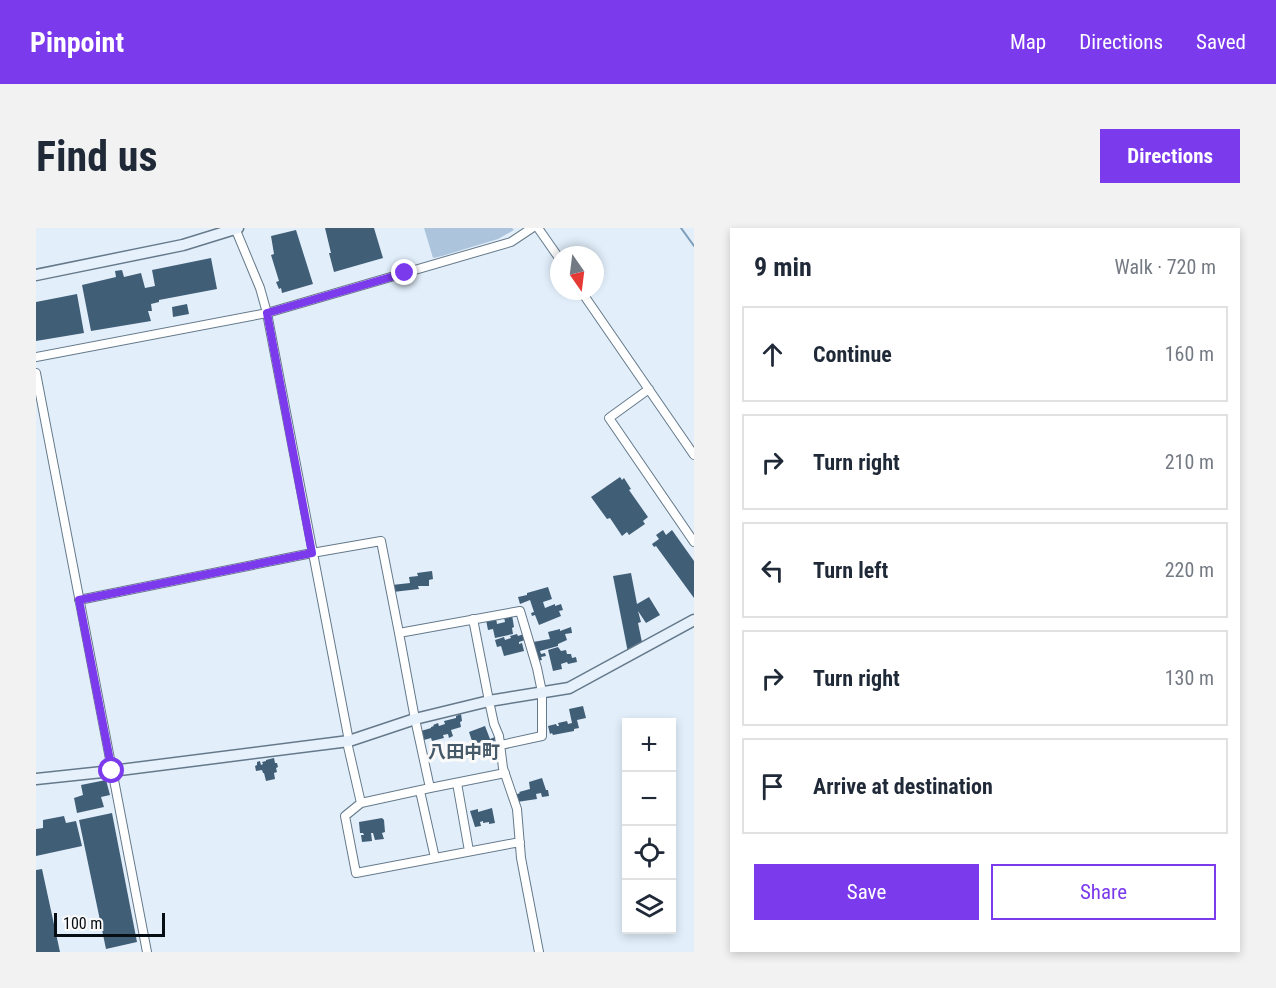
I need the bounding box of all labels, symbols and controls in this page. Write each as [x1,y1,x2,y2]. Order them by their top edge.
text: Pinpoint [30,26,124,59]
text: Map [1010,30,1046,54]
text: Directions [1079,30,1163,54]
text: Saved [1196,30,1246,54]
button: Directions [1100,129,1240,183]
text: Find us [36,132,157,181]
north arrow [550,246,604,300]
text: 9 min [754,252,812,282]
text: Walk · 720 m [1115,255,1216,279]
route end [391,259,417,285]
icon: ahead [756,338,789,371]
text: Continue [813,342,892,367]
text: 160 m [1165,342,1214,366]
icon: right [756,446,789,479]
text: Turn right [813,450,900,475]
text: 210 m [1165,450,1214,474]
icon: left [756,554,789,587]
text: Turn left [813,558,888,583]
text: 220 m [1165,558,1214,582]
icon: right [756,662,789,695]
text: Turn right [813,666,900,691]
text: 130 m [1165,666,1214,690]
map controls [622,718,676,934]
button: + [622,718,676,772]
district label: 八田中町 [428,741,500,762]
route start [98,757,124,783]
icon: arrive [756,770,789,803]
button: − [622,772,676,826]
text: Arrive at destination [813,774,993,799]
button: locate [622,826,676,880]
button: Save [754,864,979,920]
button: Share [991,864,1216,920]
button: layers [622,880,676,934]
scale bar [54,910,165,938]
text: 100 m [63,914,102,933]

